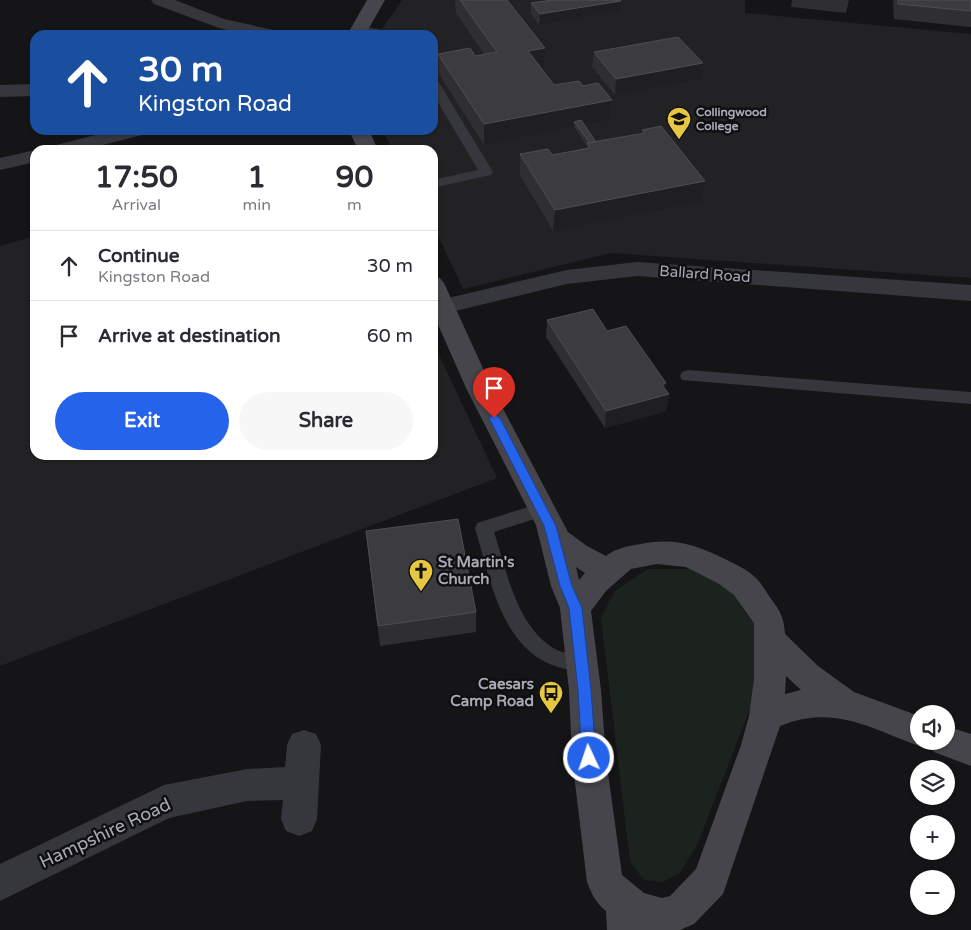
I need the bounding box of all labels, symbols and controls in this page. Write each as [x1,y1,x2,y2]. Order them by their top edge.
text: 30 m [138,49,223,91]
icon: ahead [55,50,120,115]
text: Kingston Road [138,91,292,117]
place label: Collingwood College [696,105,767,134]
school or university icon: Collingwood College [666,106,692,140]
text: 17:50 [95,159,178,196]
text: 1 [247,159,266,196]
text: 90 [336,159,373,196]
text: Arrival [112,195,161,215]
text: min [243,195,271,215]
text: m [347,195,362,215]
text: Continue [98,245,180,267]
icon: ahead [55,252,83,280]
text: 30 m [367,255,413,277]
street label: Ballard Road [659,262,751,286]
text: Kingston Road [98,267,210,287]
icon: arrive [55,322,83,350]
text: Arrive at destination [98,325,281,347]
text: 60 m [367,325,413,347]
pin [473,367,515,418]
icon: arrive [480,374,508,402]
button: Exit [55,392,229,450]
button: Share [239,392,413,450]
place label: St Martin's Church [438,553,514,588]
church icon: St Martin's Church [408,558,434,592]
place label: Caesars Camp Road [450,675,534,711]
bus stop icon: Caesars Camp Road [538,680,564,714]
map controls [910,705,955,915]
button: sound [910,705,955,750]
position arrow [562,731,614,783]
button: layers [910,760,955,805]
street label: Hampshire Road [36,793,174,873]
button: + [910,815,955,860]
button: − [910,870,955,915]

